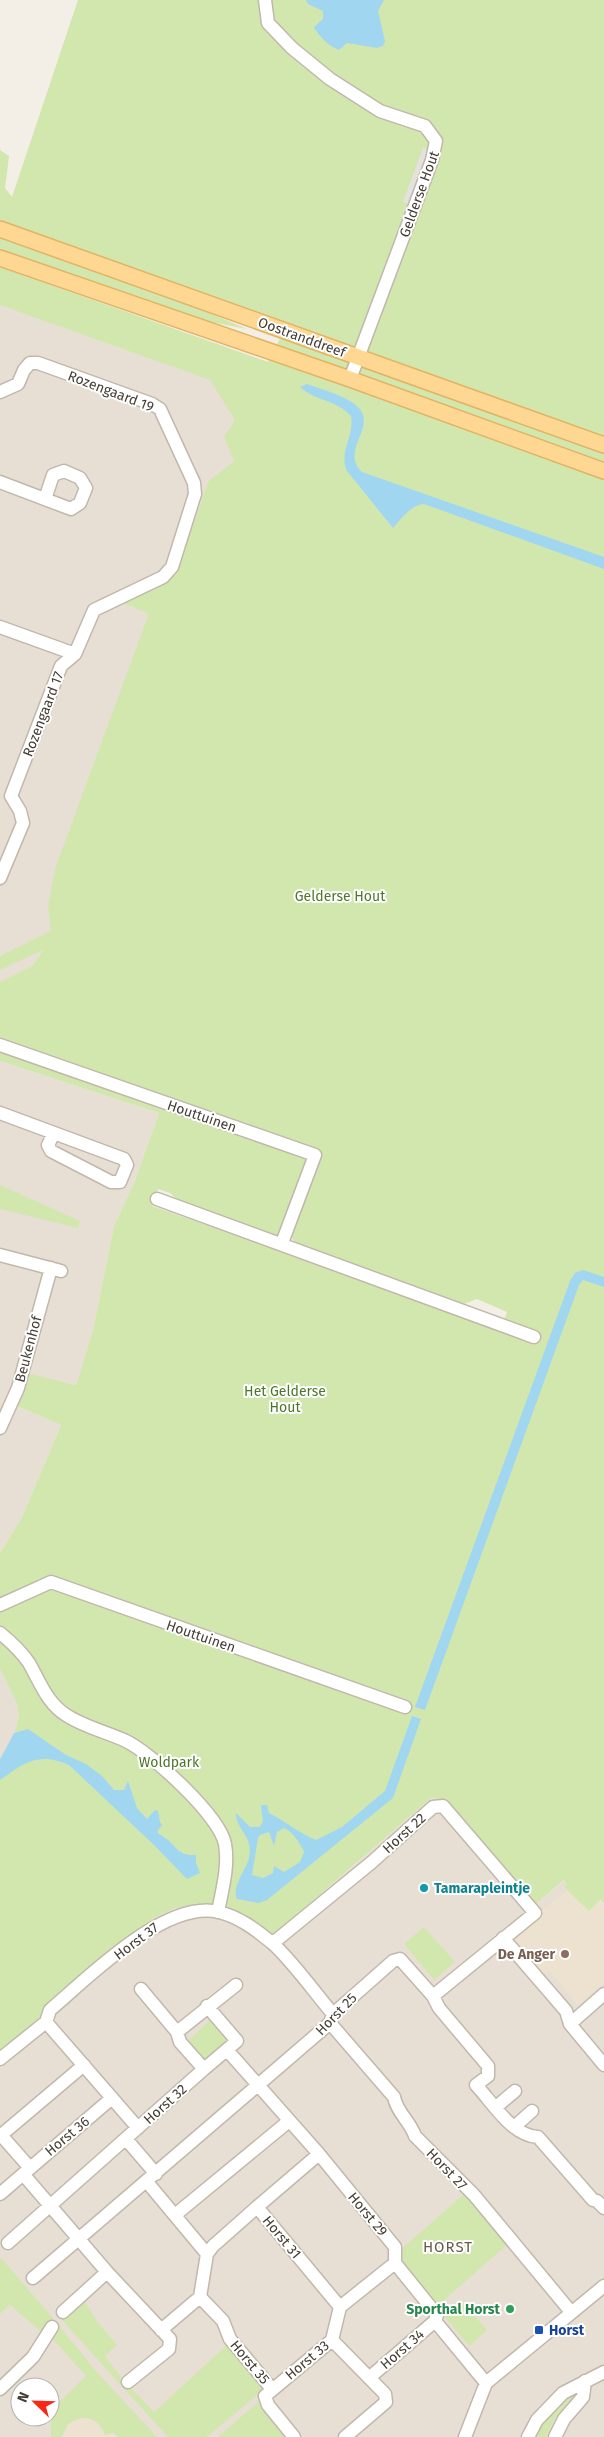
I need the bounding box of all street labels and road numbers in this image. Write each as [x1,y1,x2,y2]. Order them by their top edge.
street label: Gelderse Hout [396,148,443,240]
street label: Oostranddreef [256,314,349,362]
street label: Rozengaard 19 [65,367,156,416]
street label: Rozengaard 17 [19,669,67,759]
street label: Houttuinen [165,1097,239,1136]
street label: Beukenhof [11,1313,46,1384]
street label: Houttuinen [164,1617,238,1656]
street label: Horst 22 [379,1810,429,1857]
street label: Horst 37 [111,1919,162,1964]
street label: Horst 25 [312,1990,361,2039]
street label: Horst 32 [140,2081,190,2128]
street label: Horst 36 [42,2113,93,2160]
street label: Horst 27 [423,2145,471,2194]
street label: Horst 29 [344,2189,391,2240]
street label: Horst 31 [259,2212,304,2262]
street label: Horst 34 [377,2325,428,2373]
street label: Horst 35 [226,2337,273,2388]
street label: Horst 33 [282,2337,333,2384]

